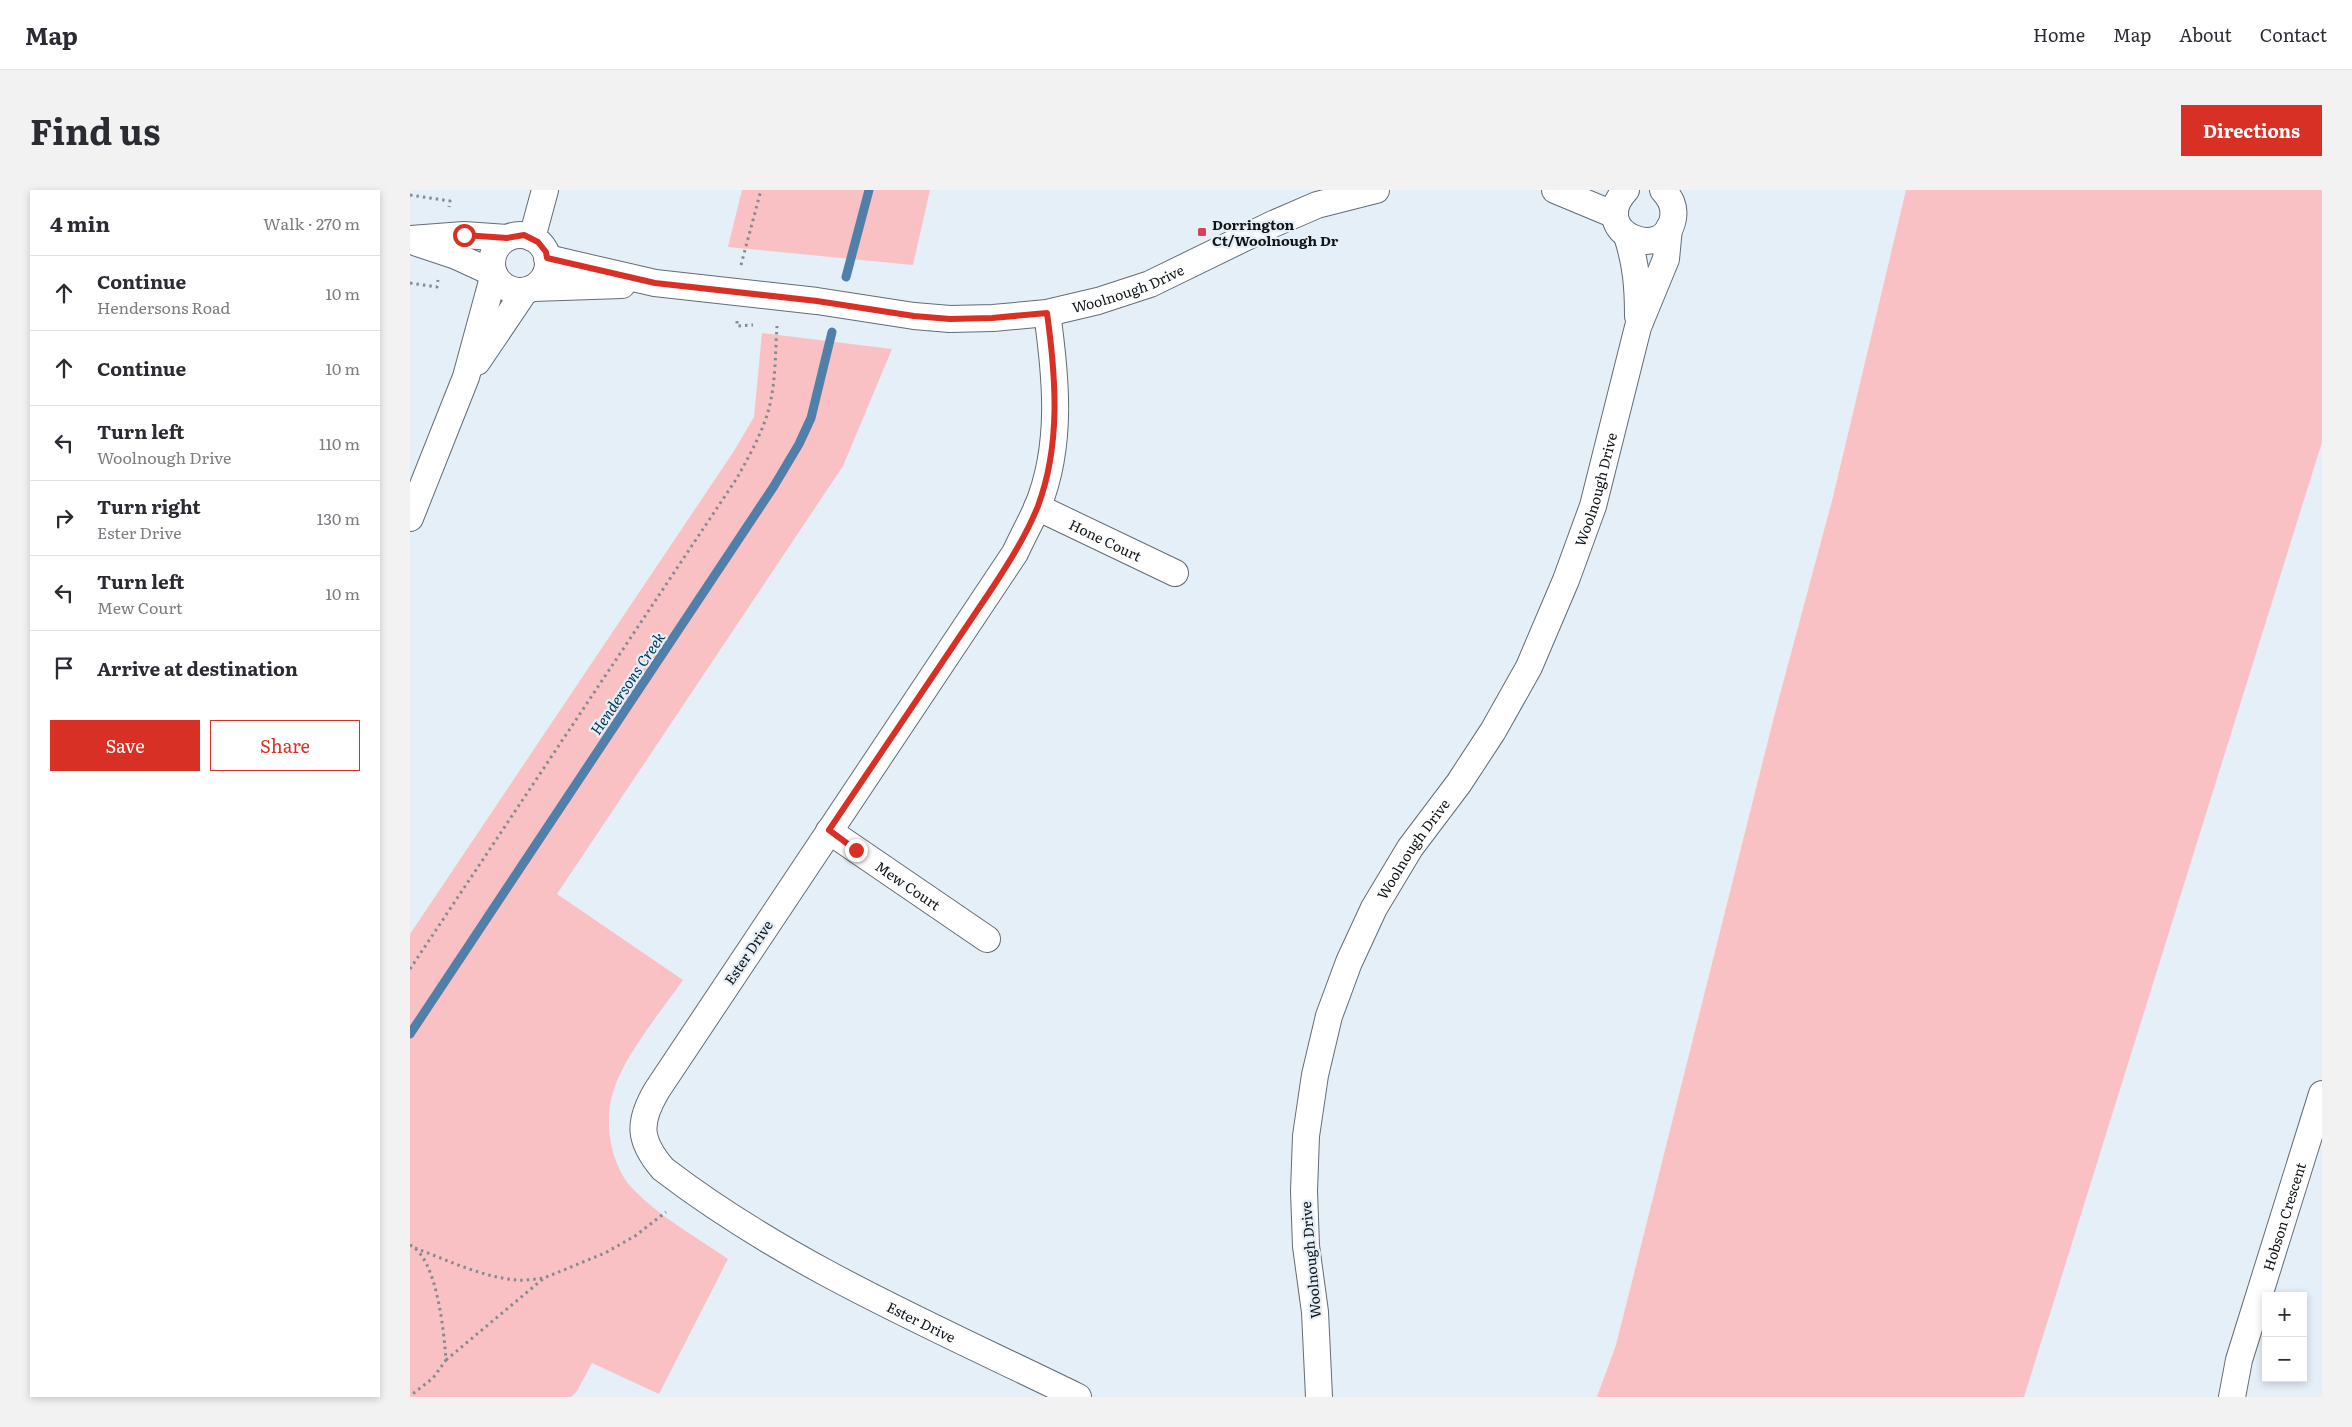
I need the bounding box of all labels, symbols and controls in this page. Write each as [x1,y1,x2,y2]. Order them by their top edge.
text: Map [25,17,78,52]
text: Home [2033,21,2085,48]
text: Map [2113,21,2151,48]
text: About [2179,21,2232,48]
text: Contact [2260,21,2327,48]
text: Find us [30,104,160,156]
button: Directions [2181,105,2322,156]
text: 4 min [50,207,110,238]
text: Walk · 270 m [263,211,360,235]
place label: Dorrington Ct/Woolnough Dr [1212,214,1339,250]
route start [453,224,476,247]
marker: Dorrington Ct/Woolnough Dr [1196,226,1208,238]
street label: Woolnough Drive [1070,259,1187,317]
text: Continue [97,267,186,295]
icon: ahead [50,279,78,307]
text: 10 m [326,281,360,305]
text: Hendersons Road [97,295,230,319]
icon: ahead [50,354,78,382]
text: Continue [97,354,186,382]
text: 10 m [326,356,360,380]
text: Turn left [97,417,184,445]
icon: left [50,429,78,457]
street label: Woolnough Drive [1569,430,1621,549]
text: 110 m [319,431,360,455]
text: Woolnough Drive [97,445,231,469]
text: Turn right [97,492,201,520]
icon: right [50,504,78,532]
text: 130 m [317,506,360,530]
street label: Hone Court [1066,514,1145,566]
text: Ester Drive [97,520,182,544]
text: Turn left [97,567,184,595]
icon: left [50,579,78,607]
text: 10 m [326,581,360,605]
text: Mew Court [97,595,183,619]
water label: Hendersons Creek [584,626,670,739]
icon: arrive [50,654,78,682]
text: Arrive at destination [97,654,298,682]
button: Save [50,720,200,771]
button: Share [210,720,360,771]
street label: Woolnough Drive [1372,794,1454,903]
route end [845,839,868,862]
street label: Mew Court [872,856,945,915]
street label: Ester Drive [719,916,777,988]
street label: Hobson Crescent [2257,1159,2310,1273]
street label: Woolnough Drive [1295,1201,1325,1319]
map controls [2262,1292,2307,1382]
button: + [2262,1292,2307,1337]
street label: Ester Drive [884,1296,959,1347]
button: − [2262,1337,2307,1382]

